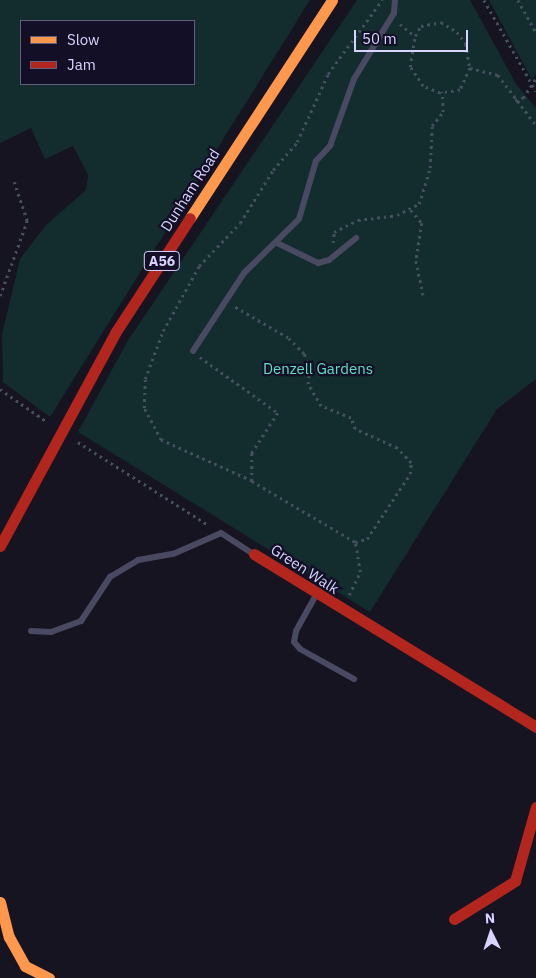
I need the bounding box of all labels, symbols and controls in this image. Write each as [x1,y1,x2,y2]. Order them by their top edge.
legend [20,20,195,85]
scale bar [356,20,470,52]
text: 50 m [362,29,397,48]
text: Slow [67,30,100,49]
text: Jam [67,55,96,74]
street label: Dunham Road [157,145,223,235]
road number: A56 [143,250,181,272]
park label: Denzell Gardens [263,360,373,378]
street label: Green Walk [268,540,342,598]
north arrow [466,908,516,958]
text: N [484,909,496,927]

